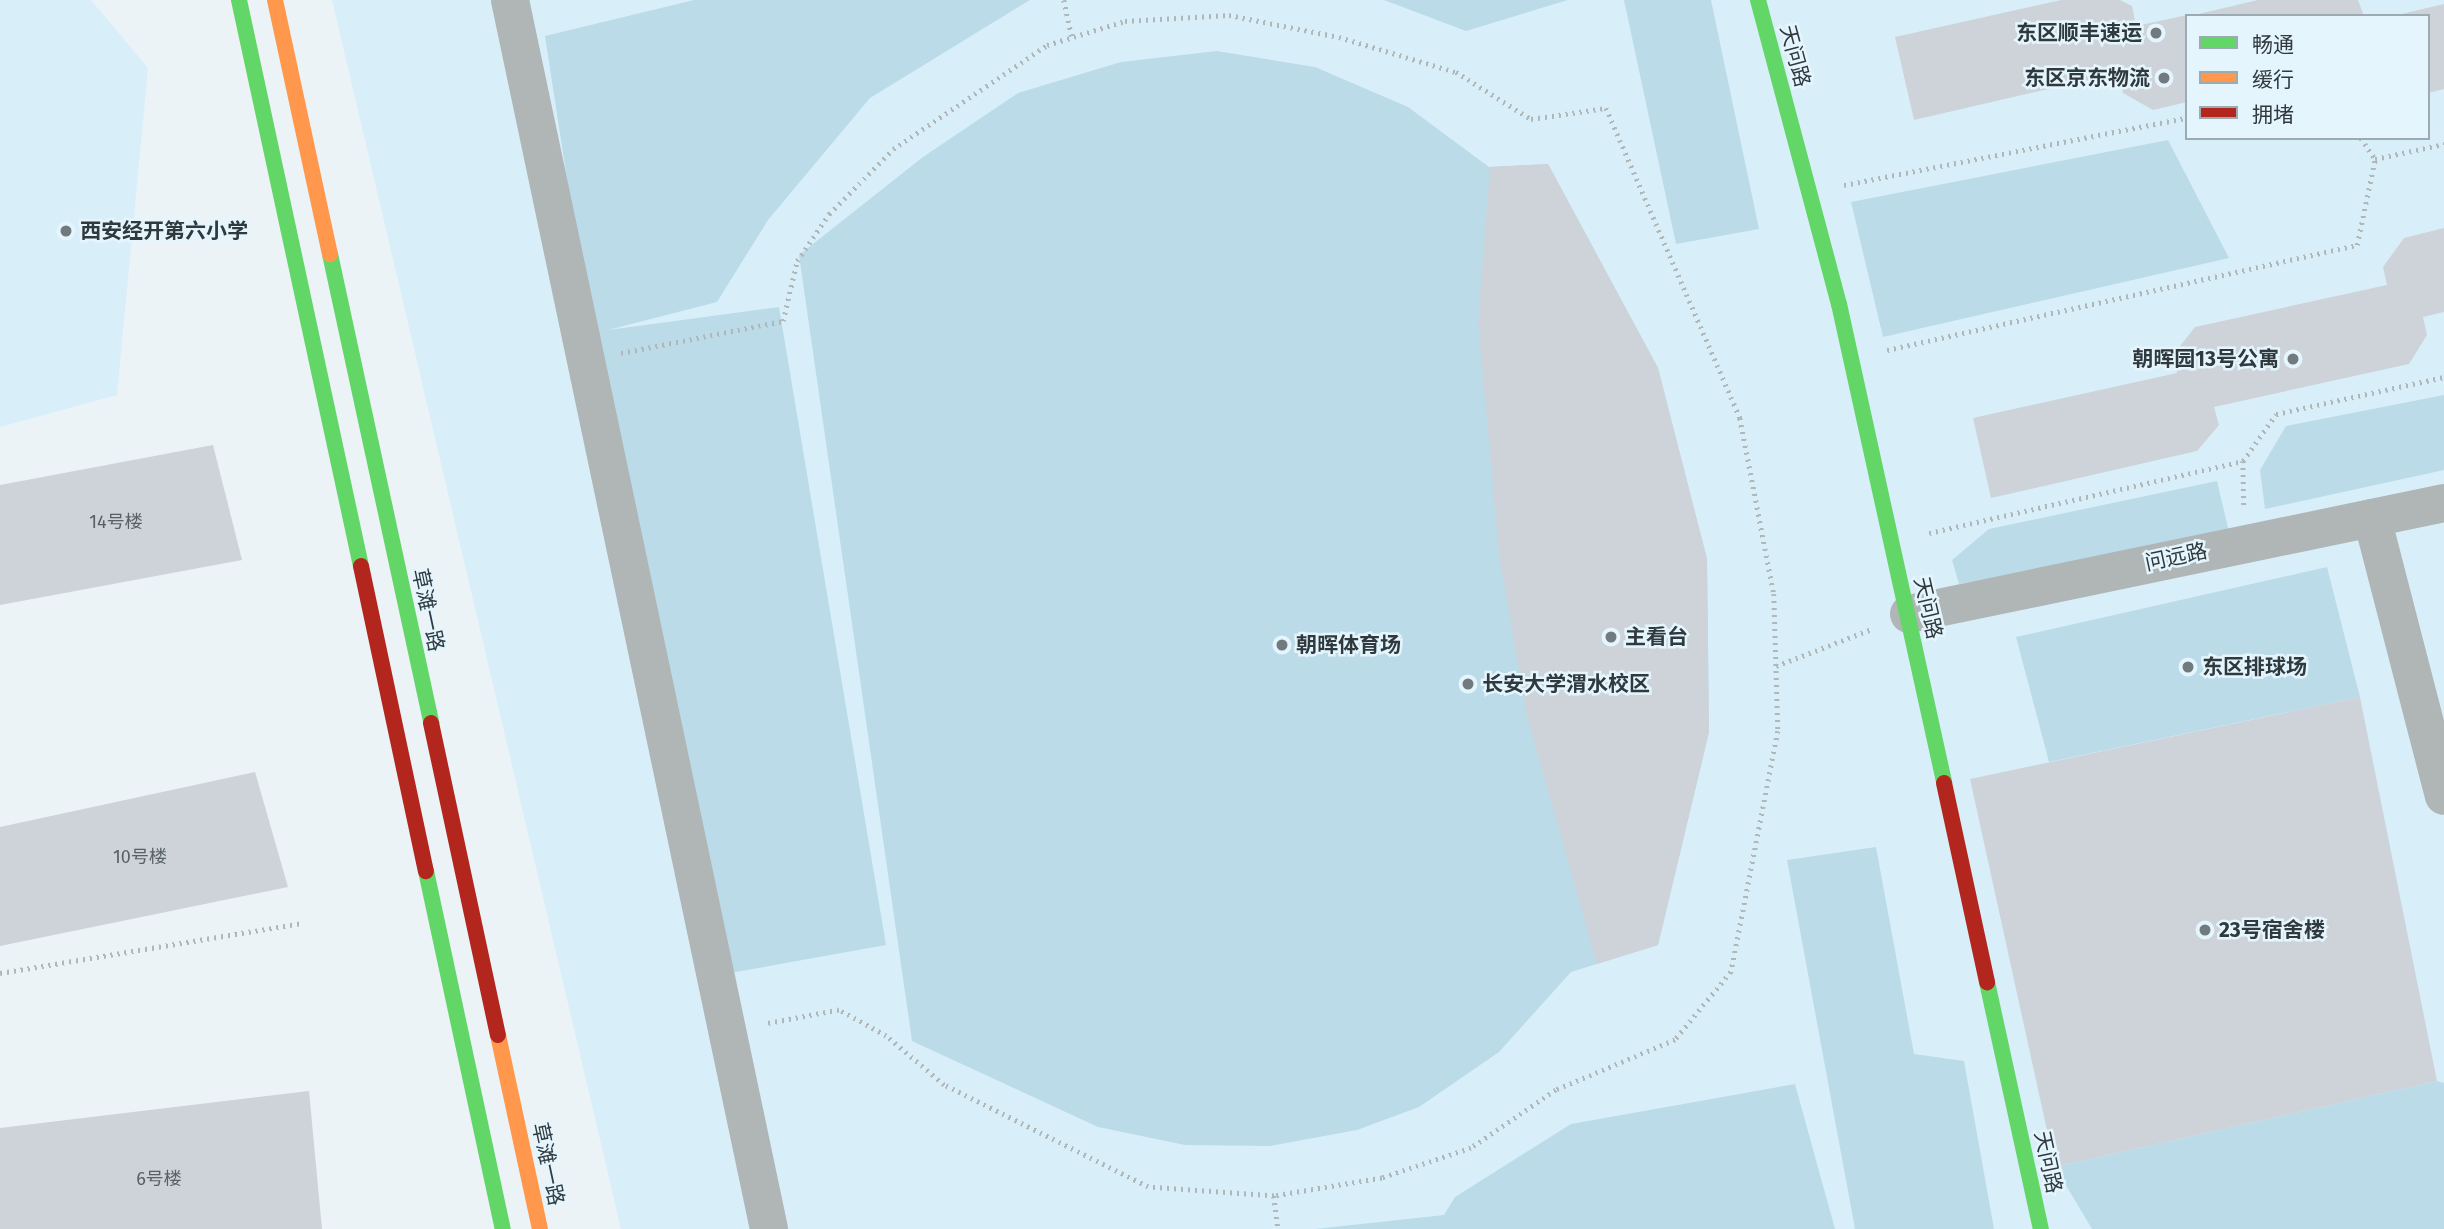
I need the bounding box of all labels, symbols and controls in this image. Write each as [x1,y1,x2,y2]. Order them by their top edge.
legend [2185,14,2430,140]
place label: 东区顺丰速运 [2016,20,2142,46]
street label: 天问路 [1775,22,1815,90]
marker: 东区顺丰速运 [2148,25,2164,41]
text: 畅通 [2252,32,2294,58]
place label: 东区京东物流 [2024,65,2150,91]
text: 缓行 [2252,67,2294,93]
marker: 东区京东物流 [2156,70,2172,86]
text: 拥堵 [2252,102,2294,128]
place label: 西安经开第六小学 [80,218,248,244]
marker: 西安经开第六小学 [58,223,74,239]
place label: 朝晖园13号公寓 [2132,346,2279,372]
marker: 朝晖园13号公寓 [2285,351,2301,367]
house number: 14号楼 [89,511,143,533]
street label: 问远路 [2143,538,2209,576]
street label: 草滩一路 [407,566,449,654]
street label: 天问路 [1909,574,1947,642]
place label: 主看台 [1625,624,1688,650]
marker: 主看台 [1603,629,1619,645]
place label: 朝晖体育场 [1296,632,1401,658]
marker: 朝晖体育场 [1274,637,1290,653]
place label: 东区排球场 [2202,654,2307,680]
marker: 东区排球场 [2180,659,2196,675]
place label: 长安大学渭水校区 [1482,671,1650,697]
marker: 长安大学渭水校区 [1460,676,1476,692]
house number: 10号楼 [113,846,167,868]
place label: 23号宿舍楼 [2219,917,2325,943]
marker: 23号宿舍楼 [2197,922,2213,938]
street label: 草滩一路 [527,1120,569,1208]
street label: 天问路 [2029,1129,2067,1195]
house number: 6号楼 [136,1168,182,1190]

